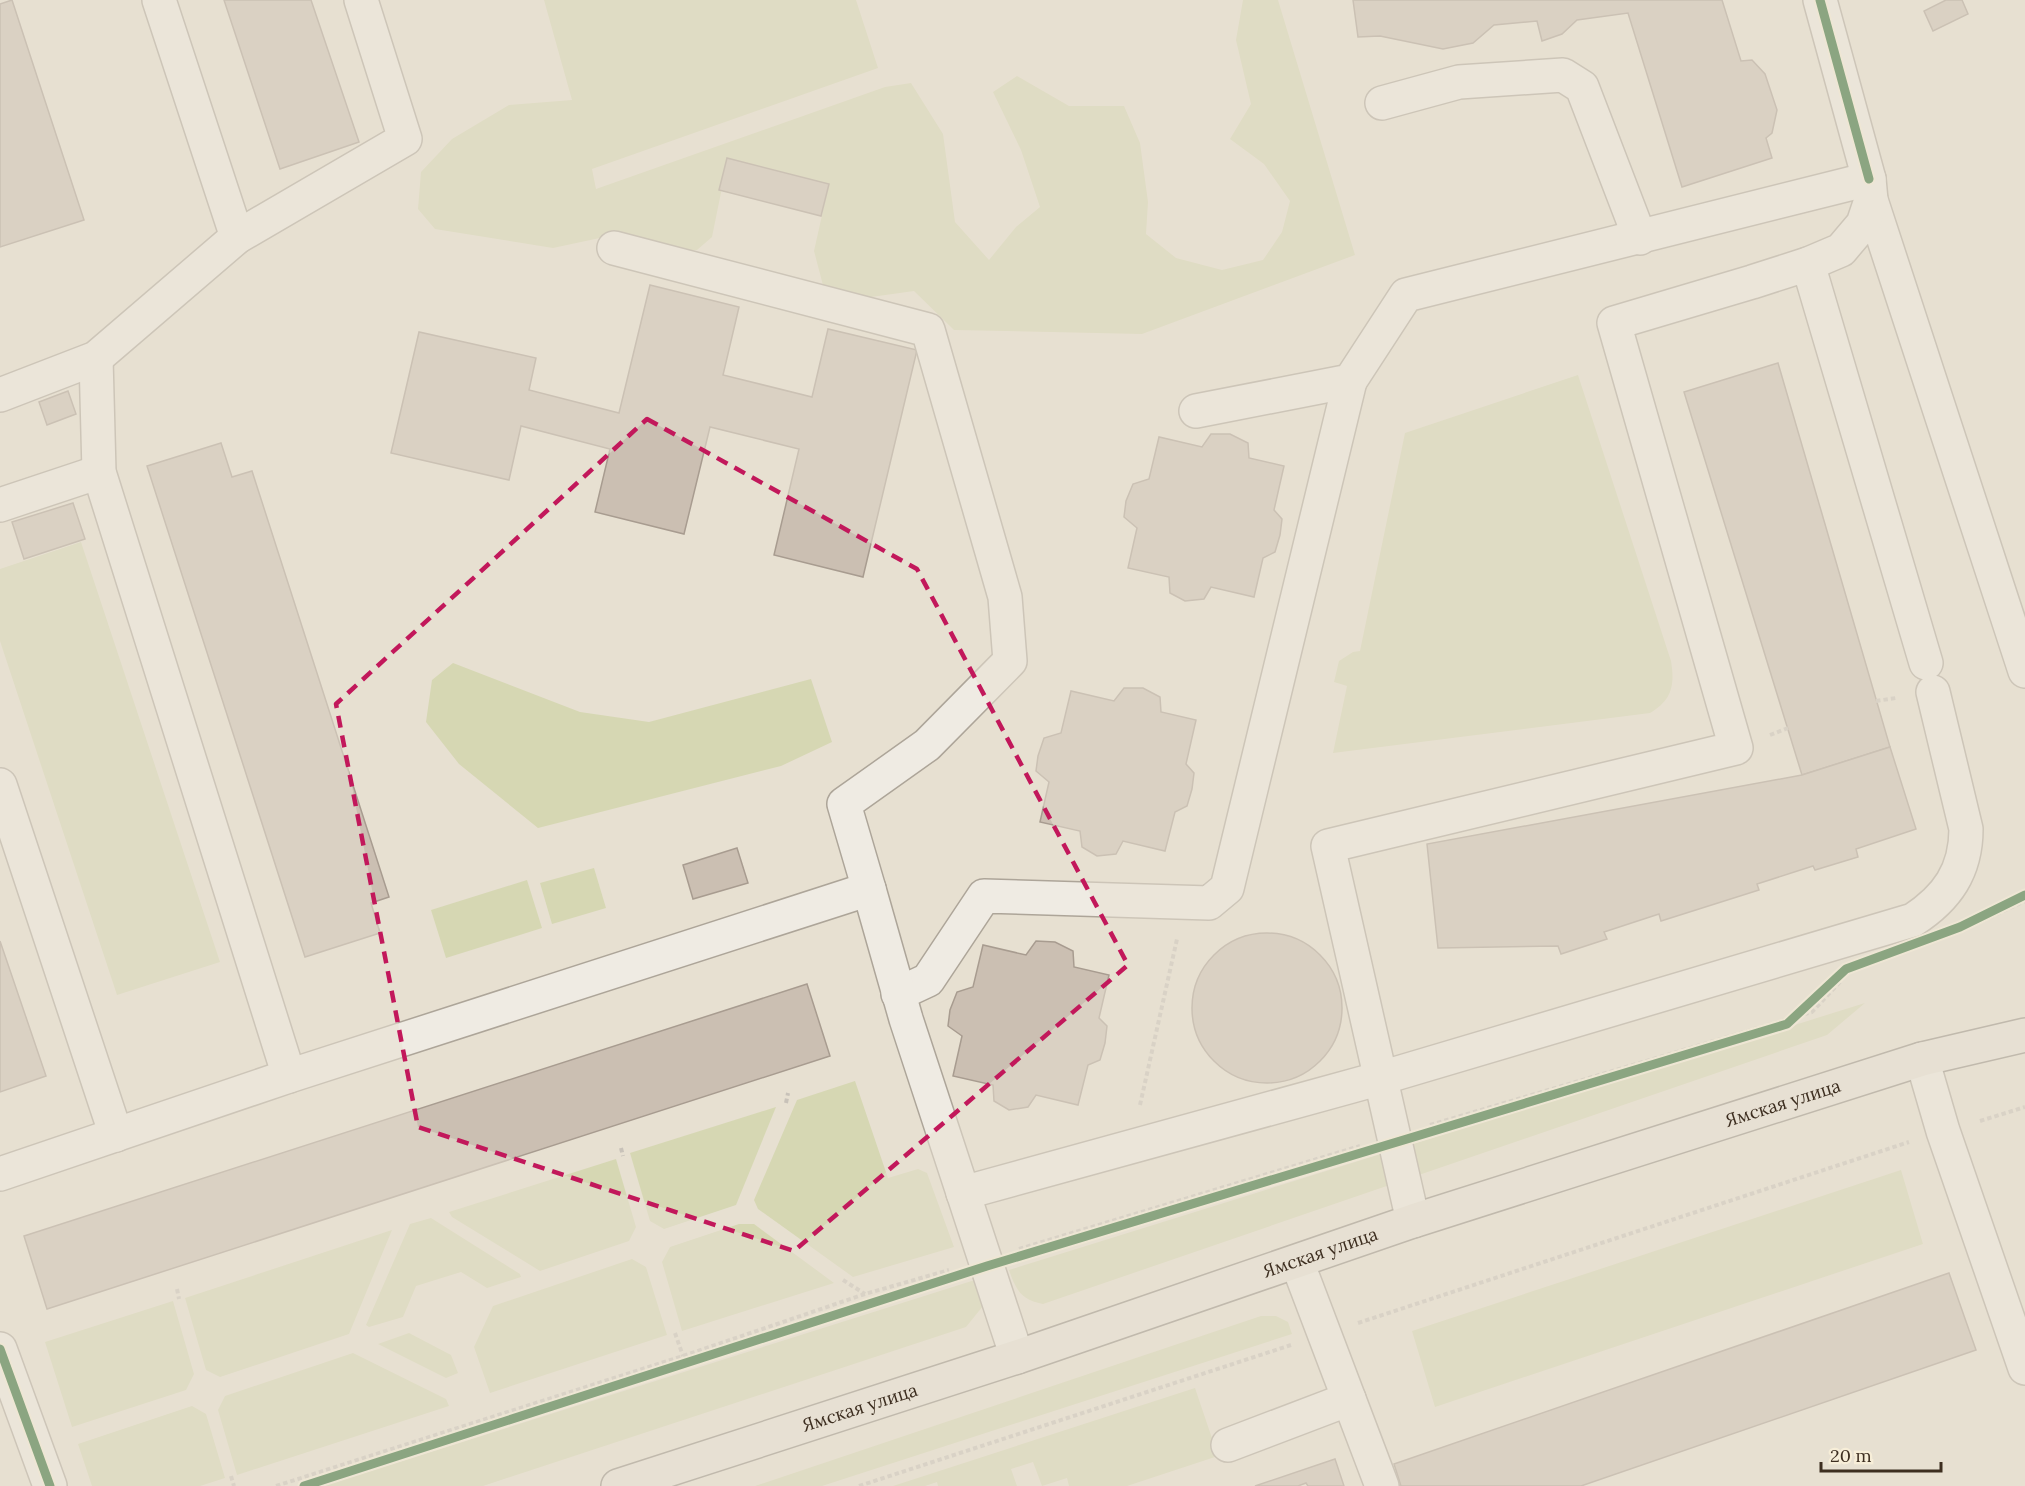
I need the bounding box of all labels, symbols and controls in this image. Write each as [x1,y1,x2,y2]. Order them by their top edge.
street label: Ямская улица [1722,1074,1843,1132]
street label: Ямская улица [1259,1222,1381,1283]
street label: Ямская улица [799,1378,920,1437]
scale bar [1821,1435,1941,1473]
text: 20 m [1830,1444,1872,1467]

